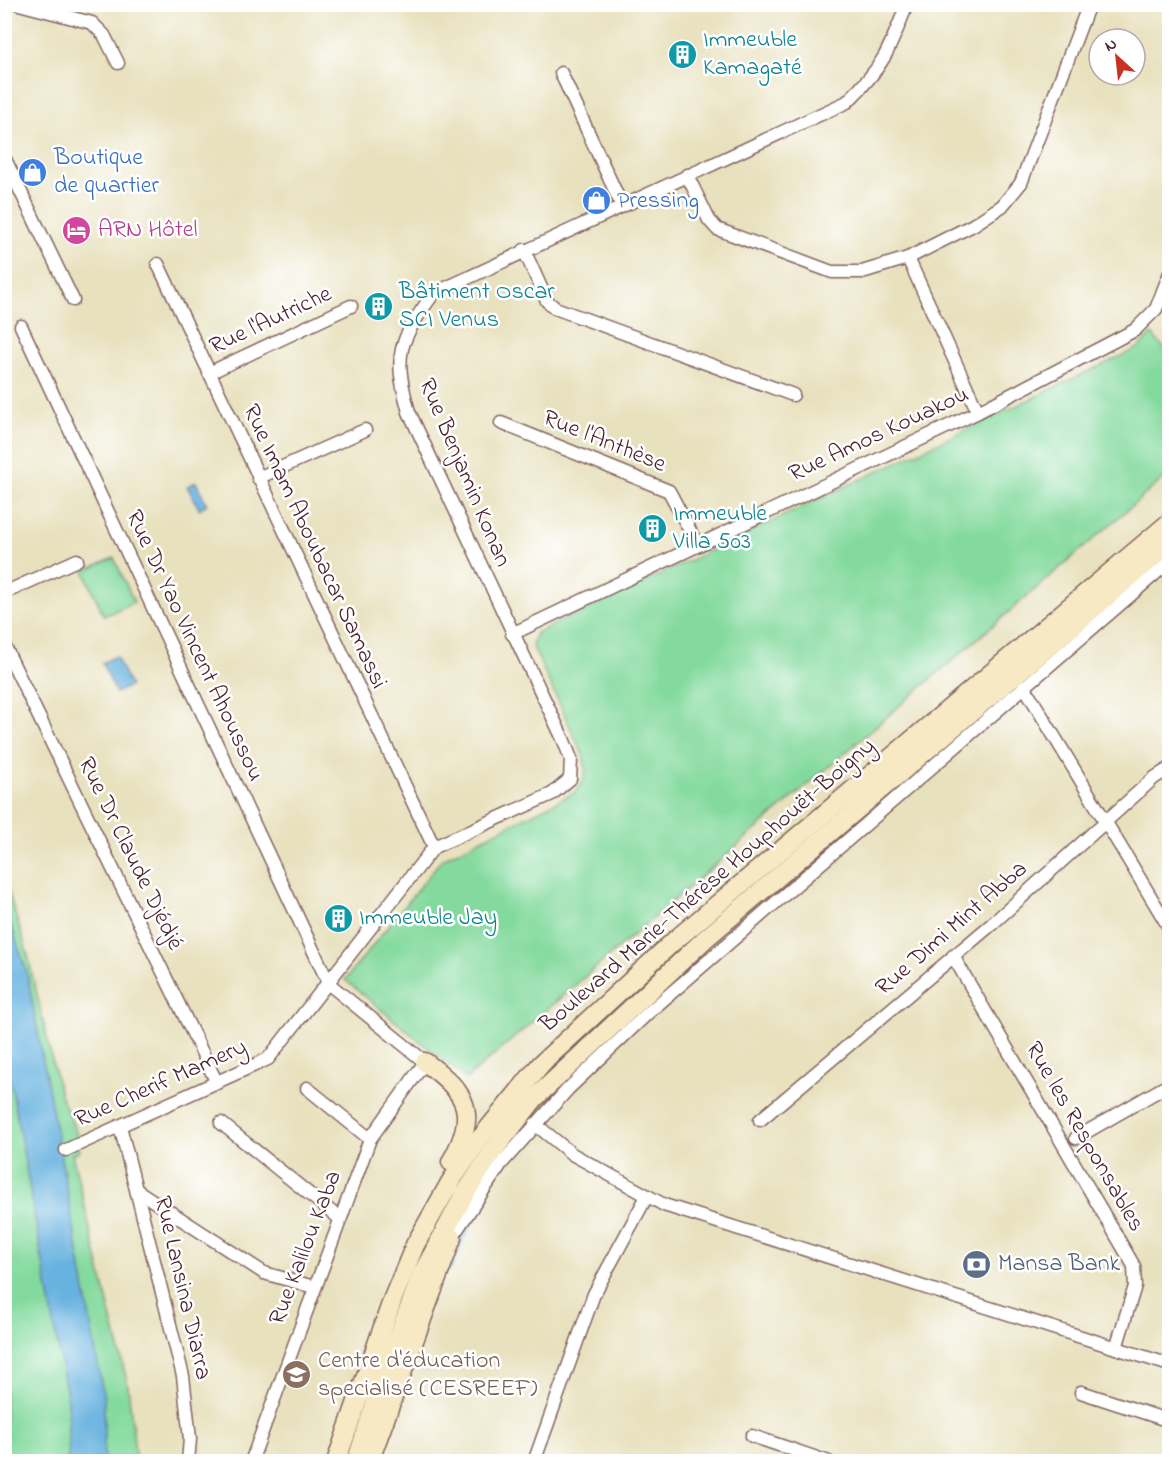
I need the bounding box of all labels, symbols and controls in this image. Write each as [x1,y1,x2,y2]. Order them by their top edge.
place label: Immeuble Kamagaté [703,23,802,86]
north arrow [1087,27,1147,87]
text: N [1101,32,1122,59]
building icon: Immeuble Kamagaté [666,38,698,70]
place label: Boutique de quartier [53,141,159,204]
shop icon: Boutique de quartier [17,156,49,188]
place label: Pressing [617,184,699,219]
shop icon: Pressing [580,185,612,217]
place label: ARN Hôtel [98,213,198,248]
hotel icon: ARN Hôtel [61,214,93,246]
place label: Bâtiment Oscar SCI Venus [398,275,555,338]
street label: Rue l'Autriche [204,277,338,365]
building icon: Bâtiment Oscar SCI Venus [362,290,394,322]
street label: Rue Benjamin Konan [408,373,520,573]
street label: Rue Amos Kouakou [783,378,975,492]
street label: Rue Imam Aboubacar Samassi [233,399,395,695]
street label: Rue l'Anthèse [537,401,671,483]
place label: Immeuble Villa 503 [672,497,767,560]
street label: Rue Dr Yao Vincent Ahoussou [116,504,272,788]
building icon: Immeuble Villa 503 [636,512,668,544]
street label: Boulevard Marie-Thérèse Houphouët-Boigny [532,730,884,1043]
street label: Rue Dr Claude Djédjé [68,751,192,957]
street label: Rue Dimi Mint Abba [868,853,1036,1005]
place label: Immeuble Jay [359,901,497,937]
building icon: Immeuble Jay [322,902,354,934]
street label: Rue Cherif Mamery [69,1030,253,1139]
street label: Rue les Responsables [1015,1035,1153,1239]
street label: Rue Kalilou Kaba [260,1166,352,1330]
street label: Rue Lansina Diarra [144,1193,220,1383]
place label: Mansa Bank [998,1247,1120,1282]
bank icon: Mansa Bank [961,1248,993,1280]
place label: Centre d'éducation specialisé (CESREEF) [318,1344,537,1407]
school or university icon: Centre d'éducation specialisé (CESREEF) [281,1359,313,1391]

